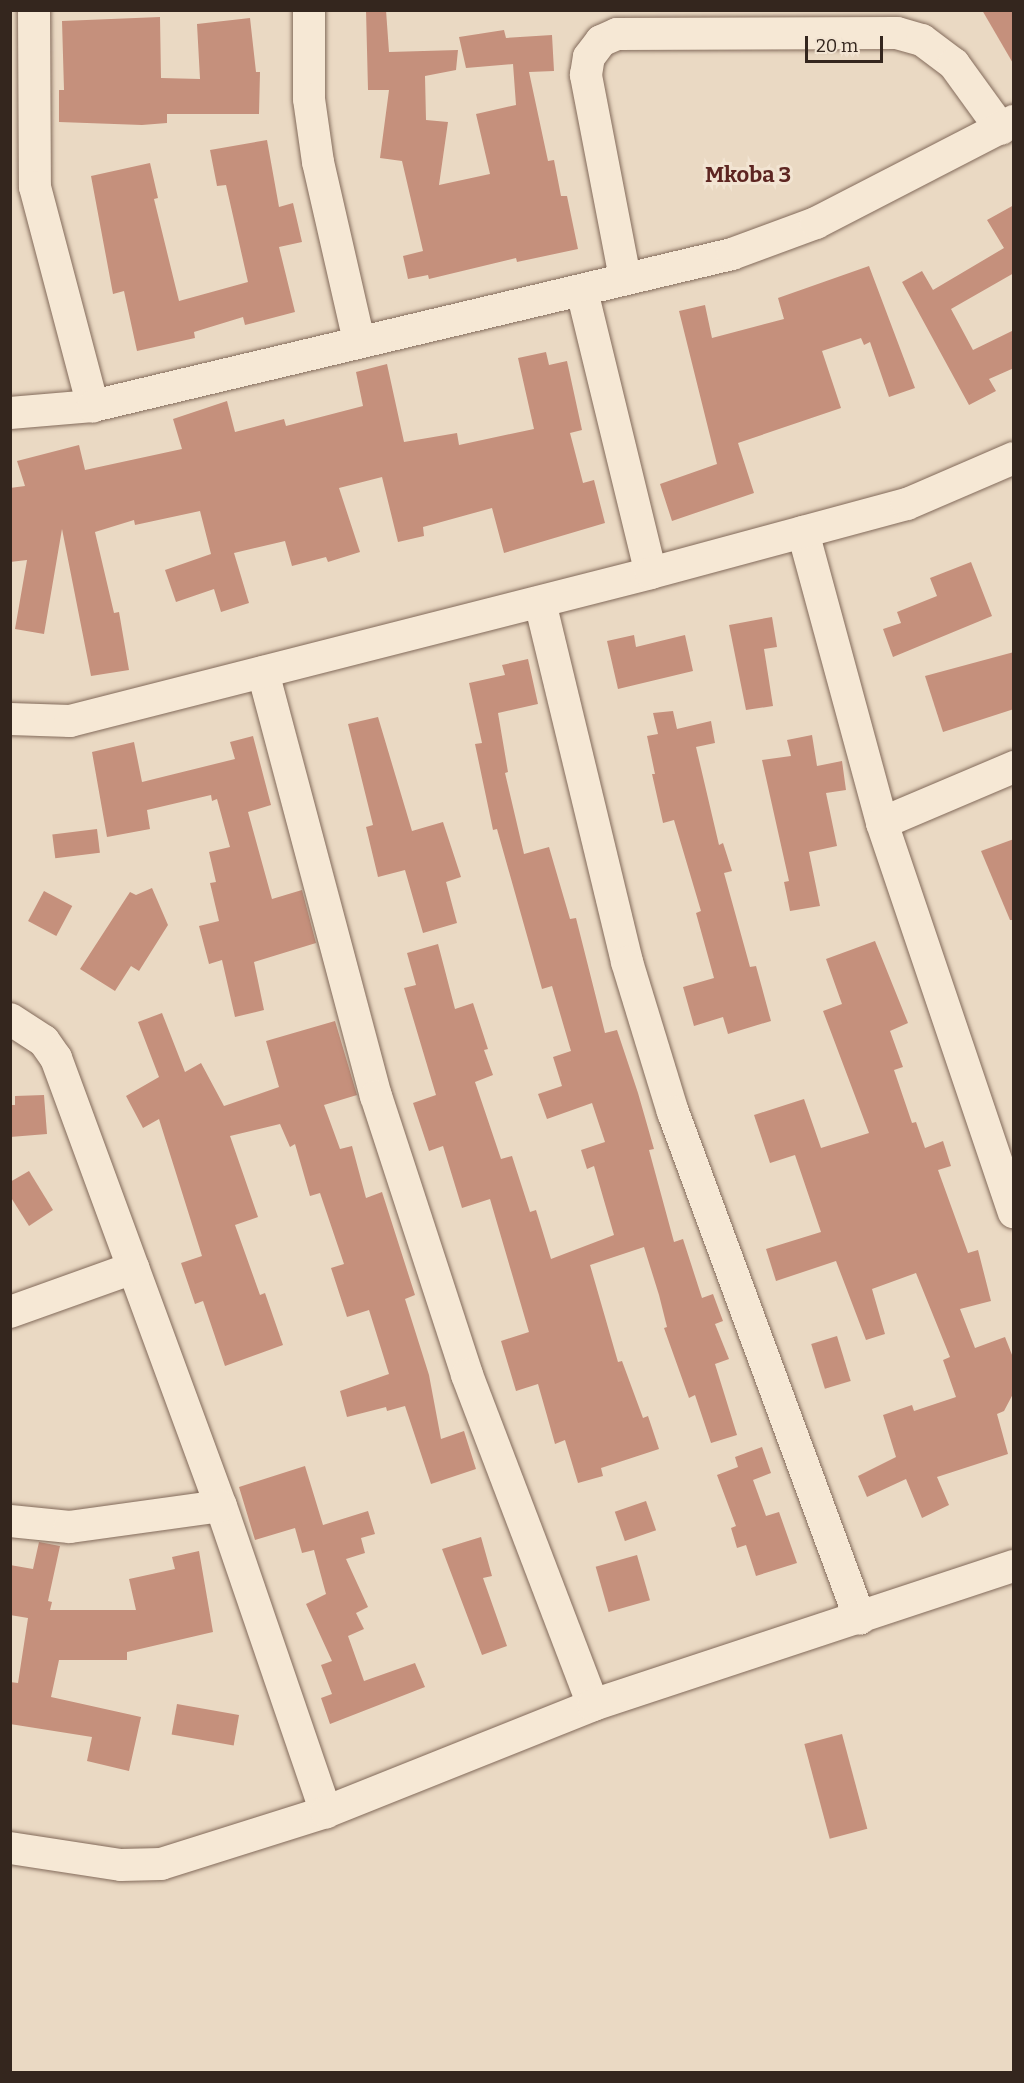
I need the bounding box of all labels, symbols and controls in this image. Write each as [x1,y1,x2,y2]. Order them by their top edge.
scale bar [808,24,886,62]
text: 20 m [816,35,858,57]
district label: Mkoba 3 [705,162,791,188]

